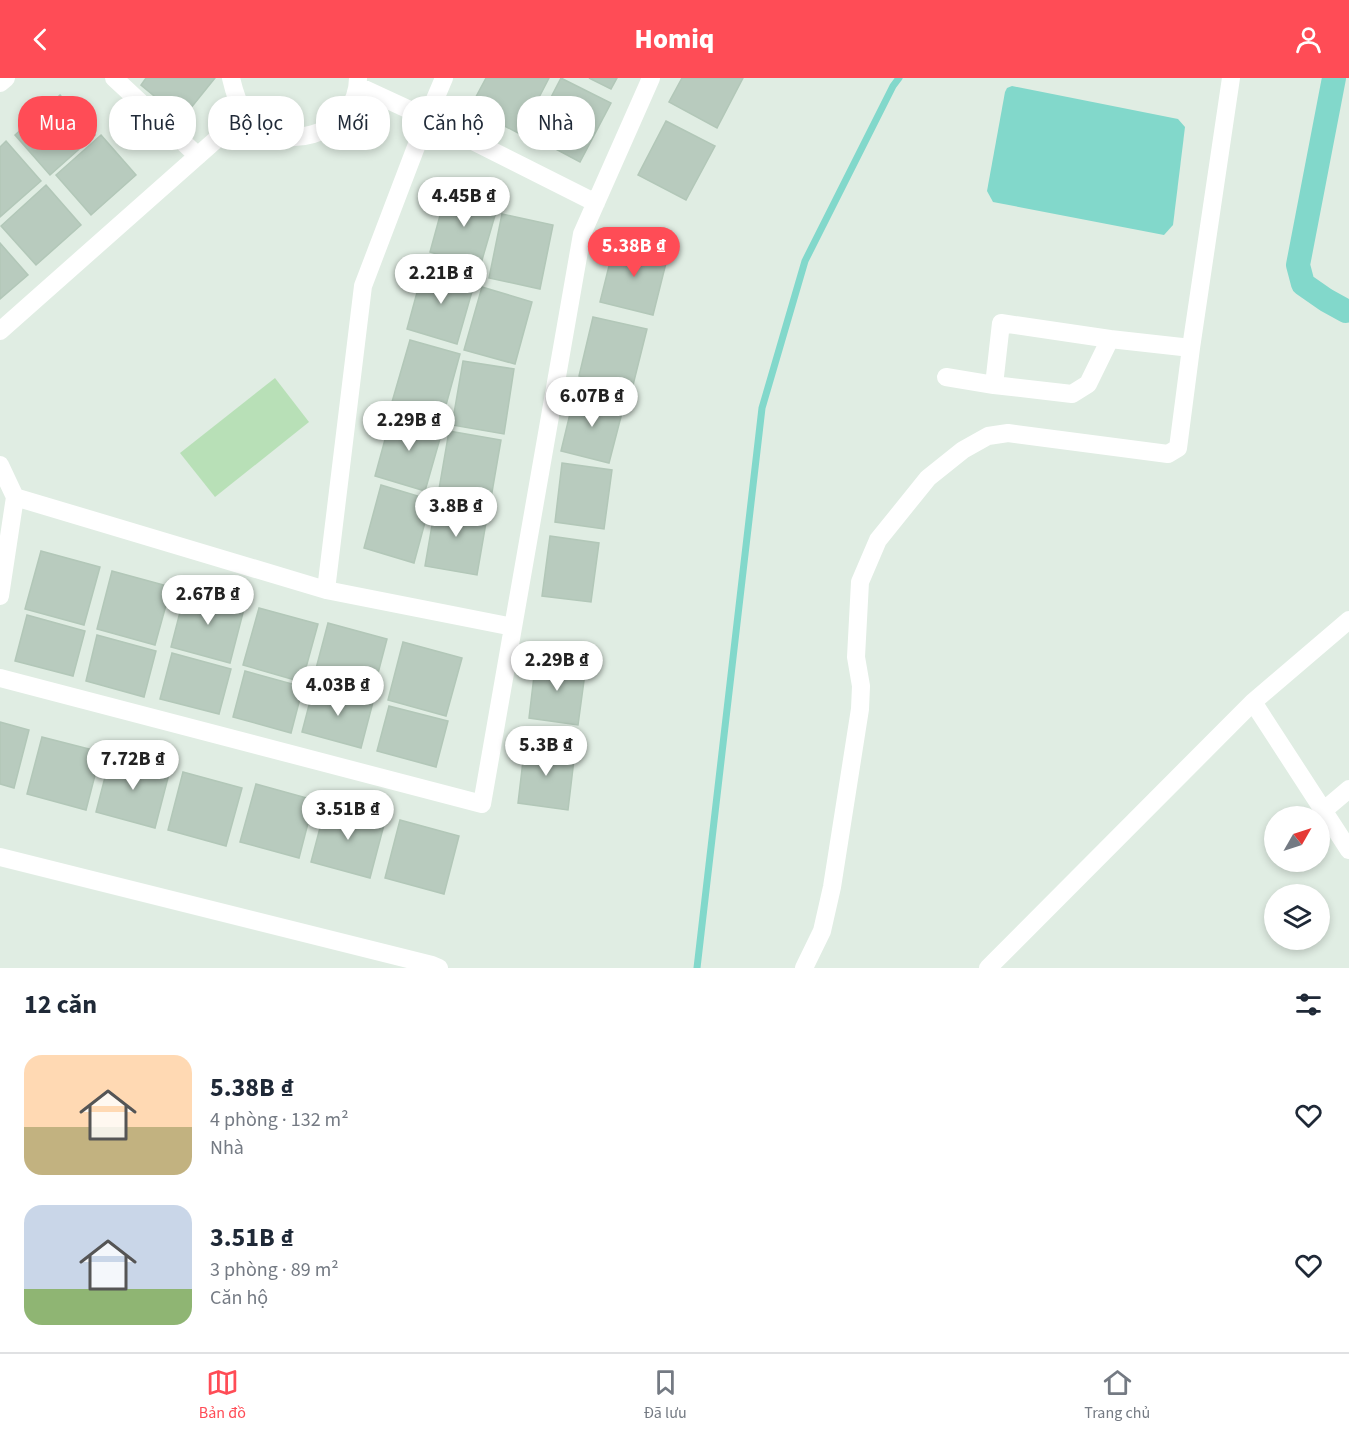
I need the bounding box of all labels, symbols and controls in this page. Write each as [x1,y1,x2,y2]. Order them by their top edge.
text: Homiq [635,20,714,59]
icon: back [24,23,57,56]
icon: person [1292,23,1325,56]
chip: Mua [18,96,97,150]
chip: Thuê [109,96,196,150]
chip: Bộ lọc [208,96,304,150]
chip: Mới [316,96,390,150]
chip: Căn hộ [402,96,505,150]
chip: Nhà [517,96,595,150]
pin: 4.45B ₫ [409,177,519,228]
text: 4.45B ₫ [432,182,496,210]
pin: 5.38B ₫ [579,227,689,278]
text: 5.38B ₫ [602,232,666,260]
pin: 2.21B ₫ [386,254,496,305]
text: 2.21B ₫ [409,259,473,287]
pin: 6.07B ₫ [537,377,647,428]
text: 6.07B ₫ [560,382,624,410]
pin: 2.29B ₫ [354,401,464,452]
text: 2.29B ₫ [377,406,441,434]
pin: 3.8B ₫ [407,487,505,538]
text: 3.8B ₫ [429,492,483,520]
pin: 2.67B ₫ [153,575,263,626]
text: 2.67B ₫ [176,580,240,608]
pin: 2.29B ₫ [502,641,612,692]
text: 2.29B ₫ [525,646,589,674]
pin: 4.03B ₫ [283,666,393,717]
text: 4.03B ₫ [306,671,370,699]
pin: 5.3B ₫ [497,726,595,777]
text: 5.3B ₫ [519,731,573,759]
pin: 7.72B ₫ [78,740,188,791]
text: 7.72B ₫ [101,745,165,773]
pin: 3.51B ₫ [293,790,403,841]
text: 3.51B ₫ [316,795,380,823]
north arrow [1264,806,1330,872]
map controls [1264,806,1330,950]
button: layers [1264,884,1330,950]
text: 12 căn [24,986,97,1023]
icon: filters [1292,988,1325,1021]
text: 5.38B ₫ [210,1069,294,1106]
icon: home [72,1079,144,1151]
icon: heart [1292,1099,1325,1132]
text: 4 phòng · 132 m² [210,1106,349,1134]
text: Nhà [210,1134,244,1162]
text: 3.51B ₫ [210,1219,294,1256]
icon: home [72,1229,144,1301]
icon: heart [1292,1249,1325,1282]
text: 3 phòng · 89 m² [210,1256,339,1284]
text: Căn hộ [210,1284,268,1312]
tab: Bản đồ [199,1366,246,1424]
tab: Đã lưu [644,1366,687,1424]
tab: Trang chủ [1084,1366,1150,1424]

